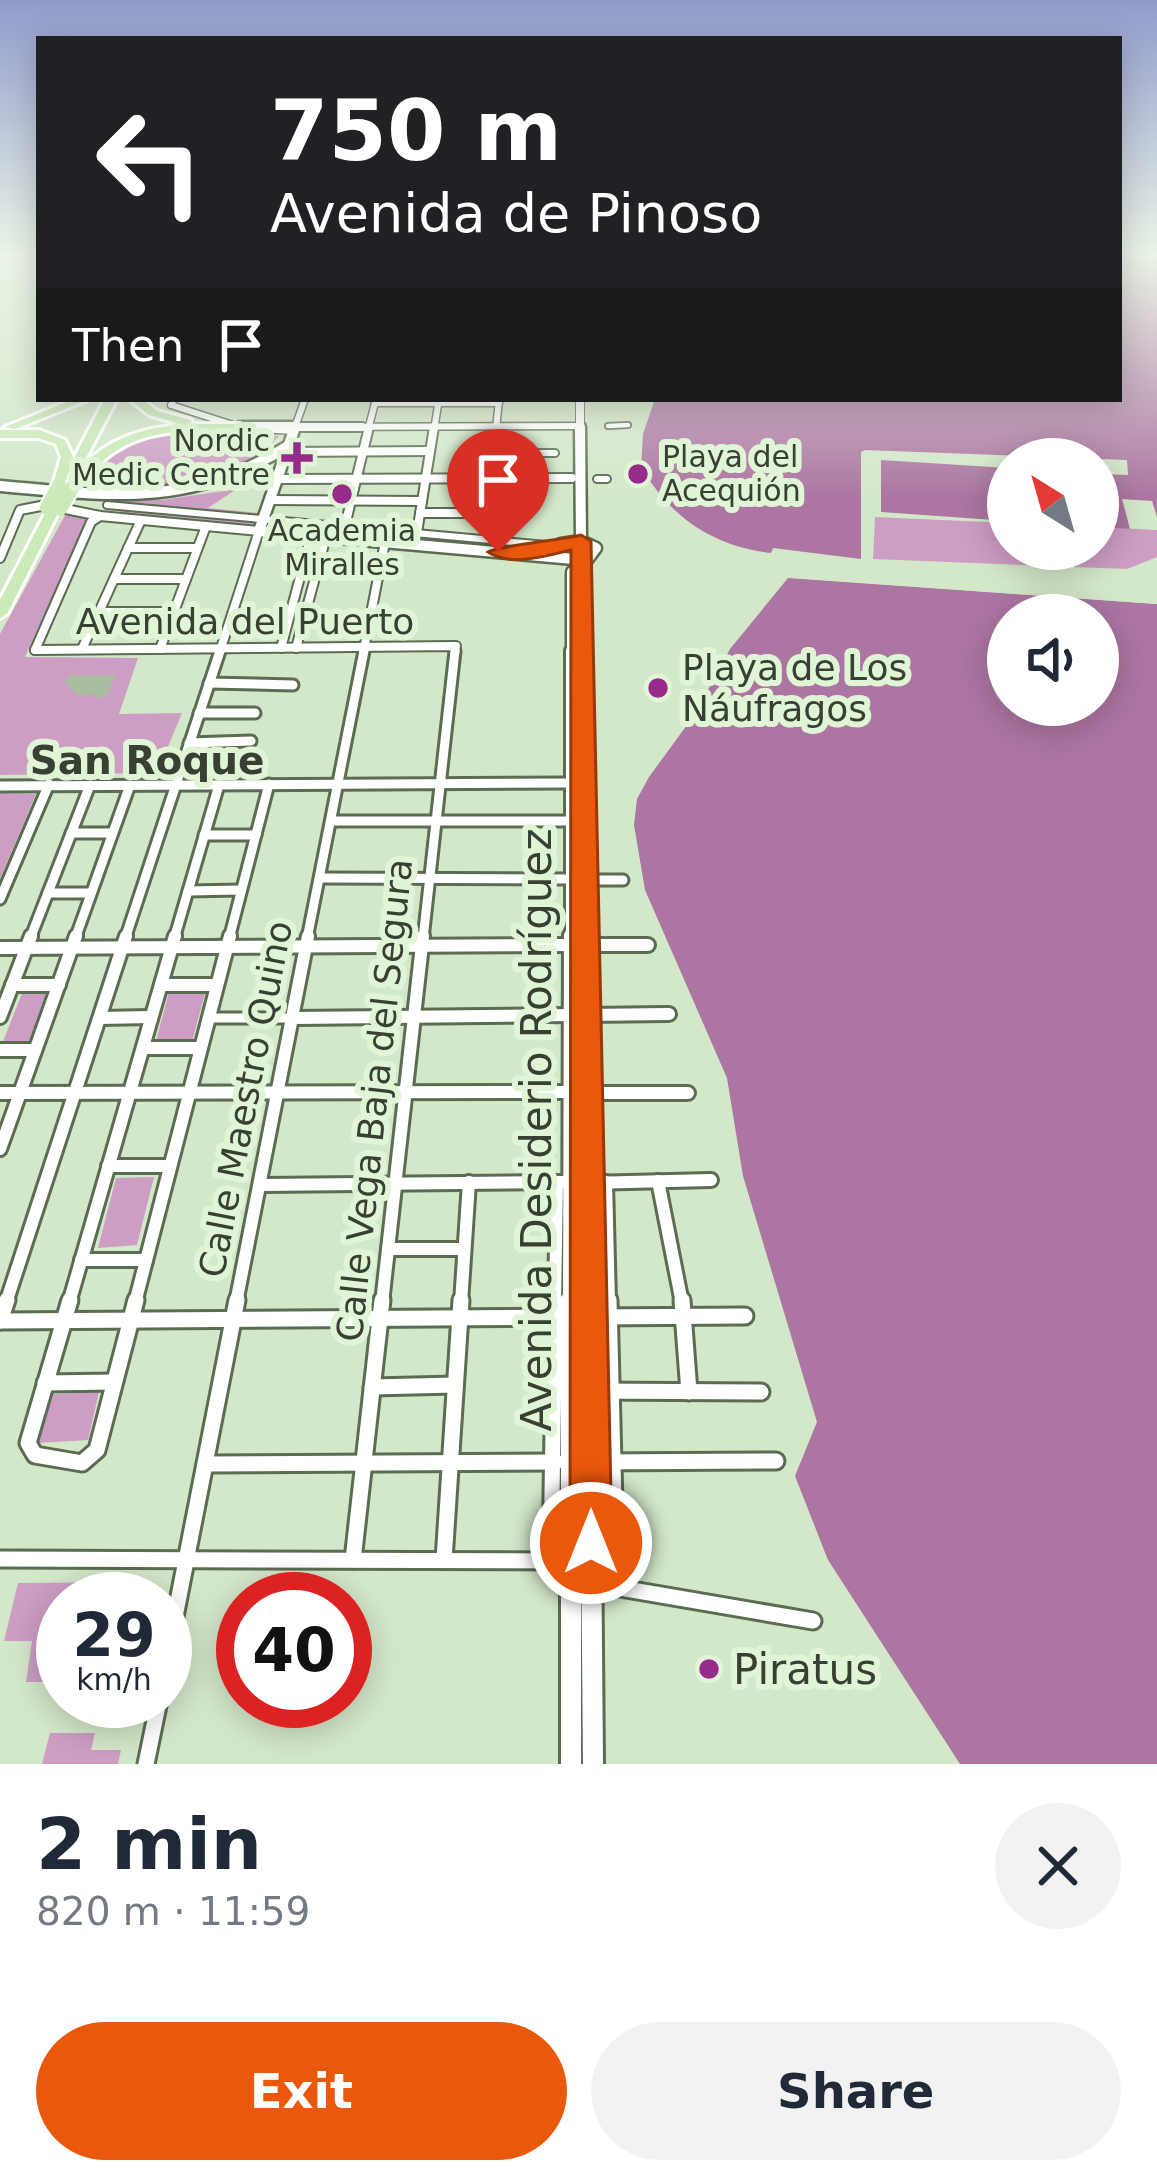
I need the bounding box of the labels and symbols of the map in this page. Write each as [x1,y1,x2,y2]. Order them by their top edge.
place label: Nordic Medic Centre [72,423,270,492]
pin [447,429,549,552]
north arrow [987,438,1119,570]
place label: Playa del Acequión [662,439,801,508]
marker: Nordic Medic Centre [281,442,313,474]
marker: Playa del Acequión [625,461,651,487]
marker: Academia Miralles [329,481,355,507]
place label: Academia Miralles [268,513,416,582]
street label: Avenida del Puerto [76,601,414,642]
place label: Playa de Los Náufragos [682,647,907,729]
marker: Playa de Los Náufragos [645,675,671,701]
district label: San Roque [30,738,264,783]
street label: Avenida Desiderio Rodríguez [512,829,561,1431]
street label: Calle Vega Baja del Segura [329,857,420,1344]
street label: Calle Maestro Quino [191,917,300,1281]
position arrow [528,1480,654,1606]
speed limit sign: 40 [216,1572,372,1728]
place label: Piratus [733,1645,877,1694]
marker: Piratus [696,1656,722,1682]

